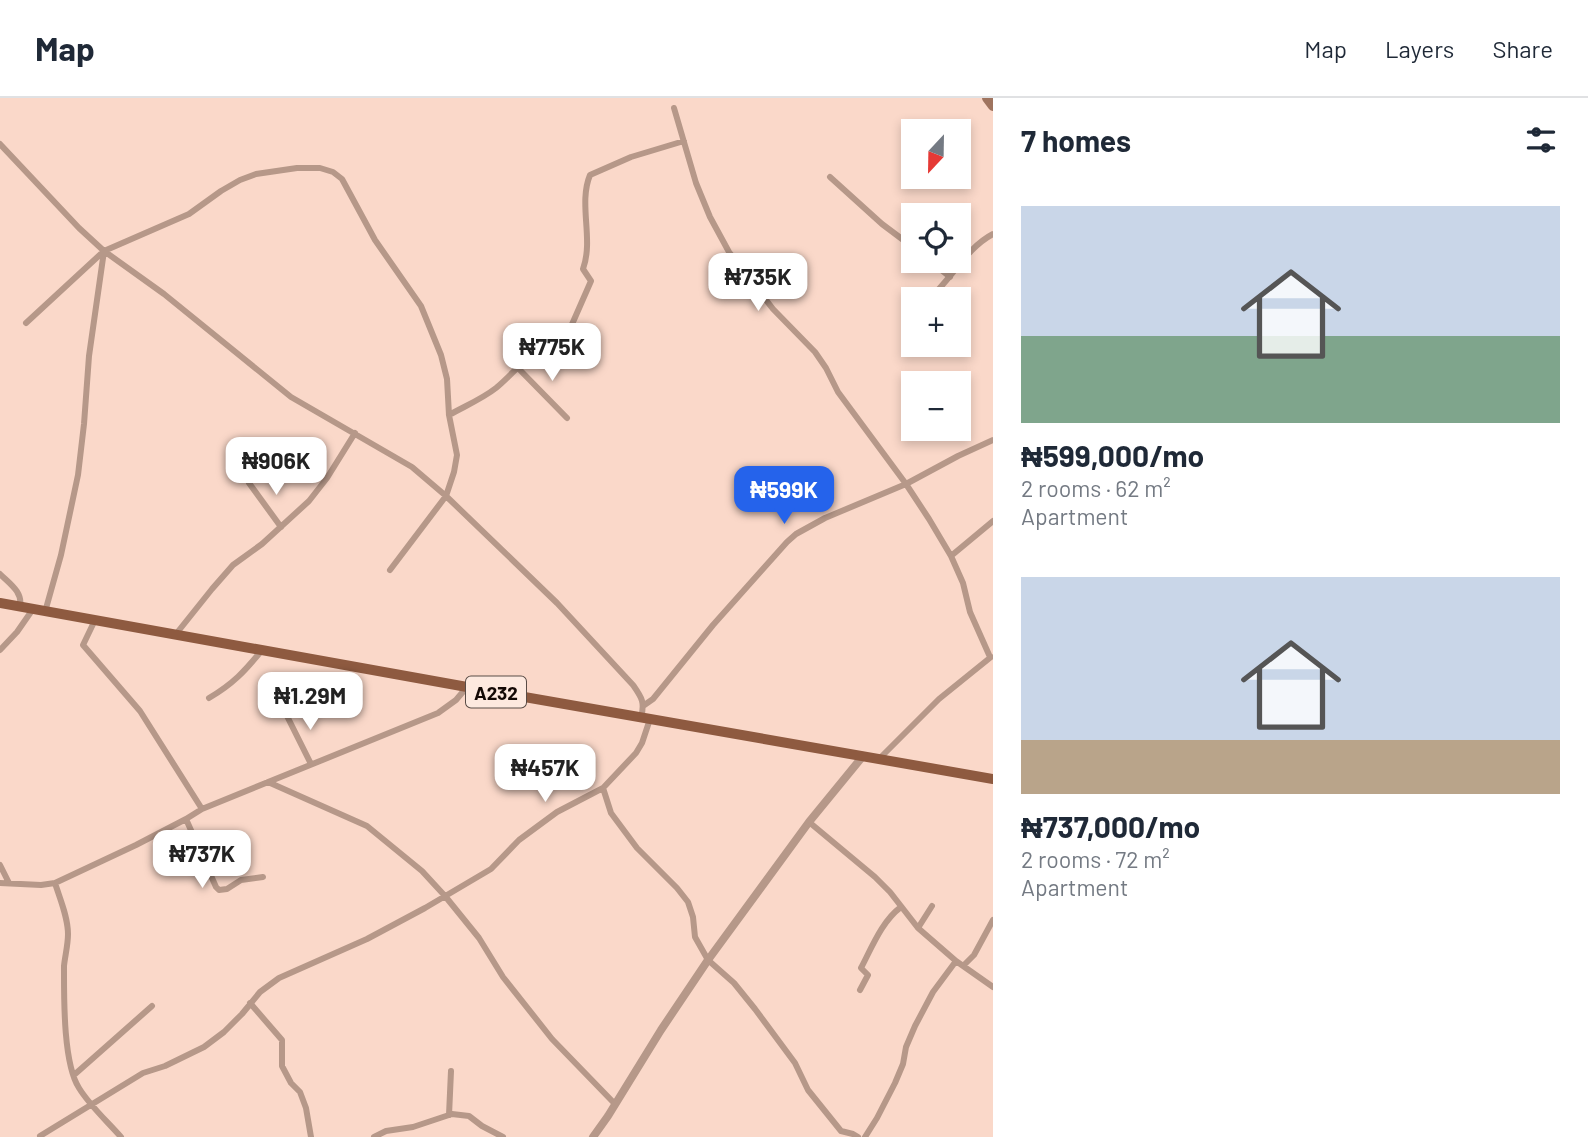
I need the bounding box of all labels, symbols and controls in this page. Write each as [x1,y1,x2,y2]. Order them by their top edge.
text: Map [35,28,95,68]
text: Map [1304,34,1347,63]
text: Layers [1385,34,1454,63]
text: Share [1492,34,1553,63]
north arrow [901,119,971,189]
map controls [901,119,971,441]
icon: filters [1522,121,1560,159]
text: 7 homes [1021,122,1131,158]
button: locate [901,203,971,273]
icon: home [1228,251,1354,377]
pin: ₦735K [709,254,807,313]
text: ₦735K [724,262,792,290]
button: + [901,287,971,357]
pin: ₦775K [503,324,601,383]
text: ₦775K [519,332,585,360]
button: − [901,371,971,441]
text: ₦599,000/mo [1021,437,1204,473]
pin: ₦906K [227,438,325,497]
text: ₦906K [242,446,310,474]
pin: ₦599K [735,466,833,526]
text: 2 rooms · 62 m² [1021,474,1171,502]
text: ₦599K [750,475,818,503]
text: Apartment [1021,502,1128,530]
icon: home [1228,622,1354,748]
pin: ₦1.29M [253,672,367,732]
road number: A232 [466,677,526,708]
text: ₦1.29M [274,681,346,709]
pin: ₦457K [496,744,594,804]
text: ₦457K [511,753,579,781]
text: ₦737,000/mo [1021,808,1200,844]
pin: ₦737K [153,830,251,890]
text: ₦737K [169,839,235,867]
text: 2 rooms · 72 m² [1021,845,1170,873]
text: Apartment [1021,873,1128,901]

